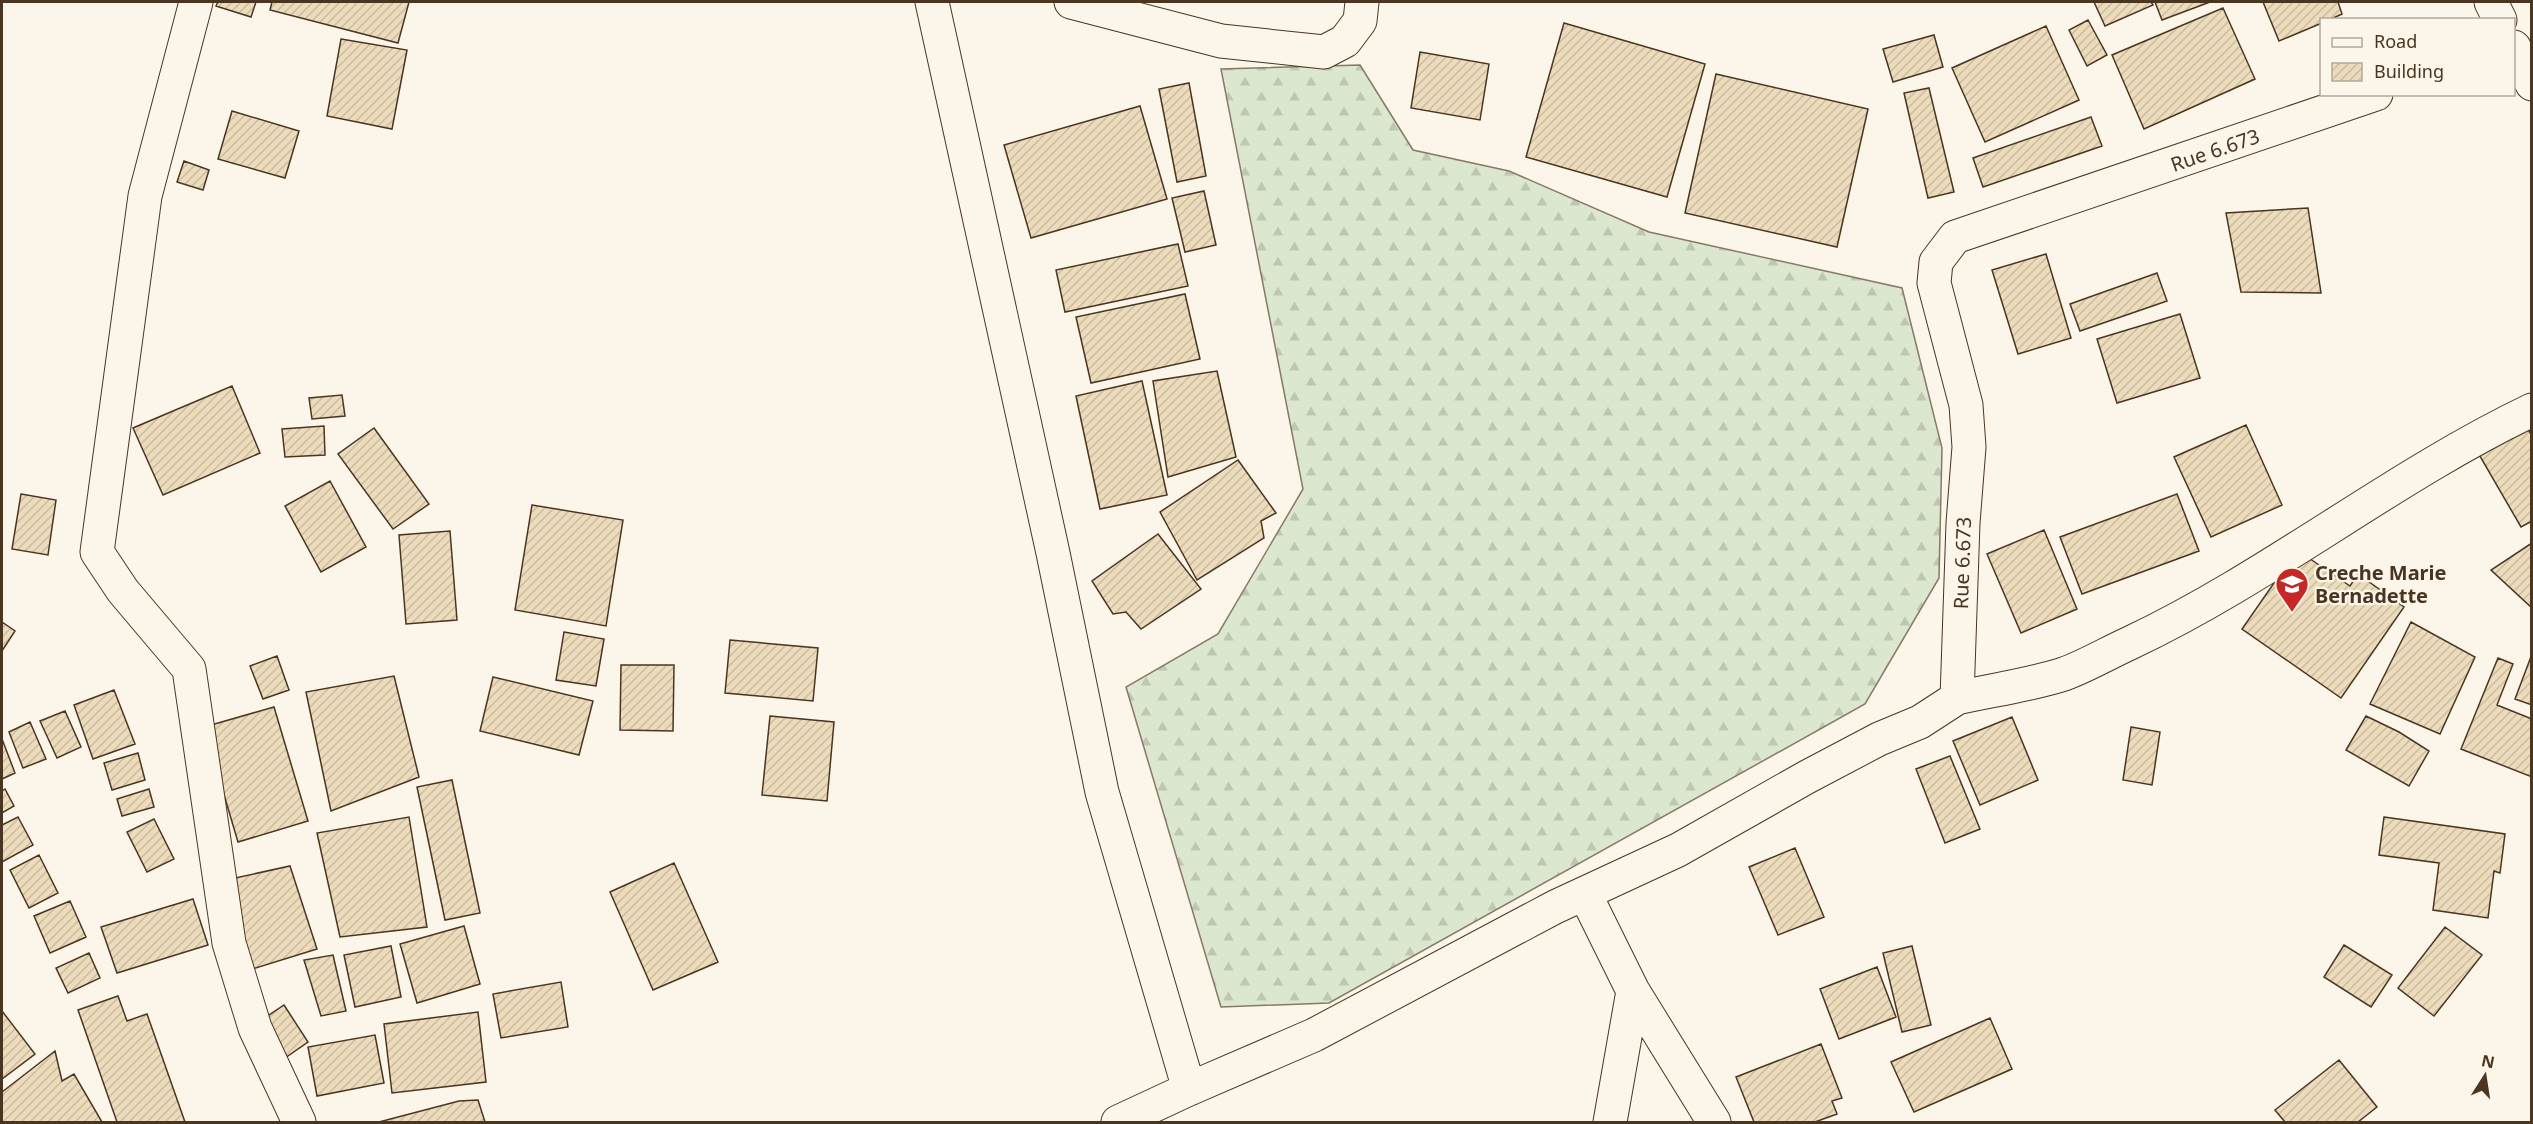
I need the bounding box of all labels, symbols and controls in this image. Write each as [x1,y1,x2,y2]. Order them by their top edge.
legend [2320,18,2515,96]
text: Road [2374,29,2417,53]
text: Building [2374,59,2444,83]
street label: Rue 6.673 [2167,122,2263,178]
street label: Rue 6.673 [1947,516,1977,610]
place label: Creche Marie Bernadette [2315,559,2447,609]
school or university icon: Creche Marie Bernadette [2274,566,2310,613]
north arrow [2455,1046,2515,1106]
text: N [2479,1049,2497,1073]

